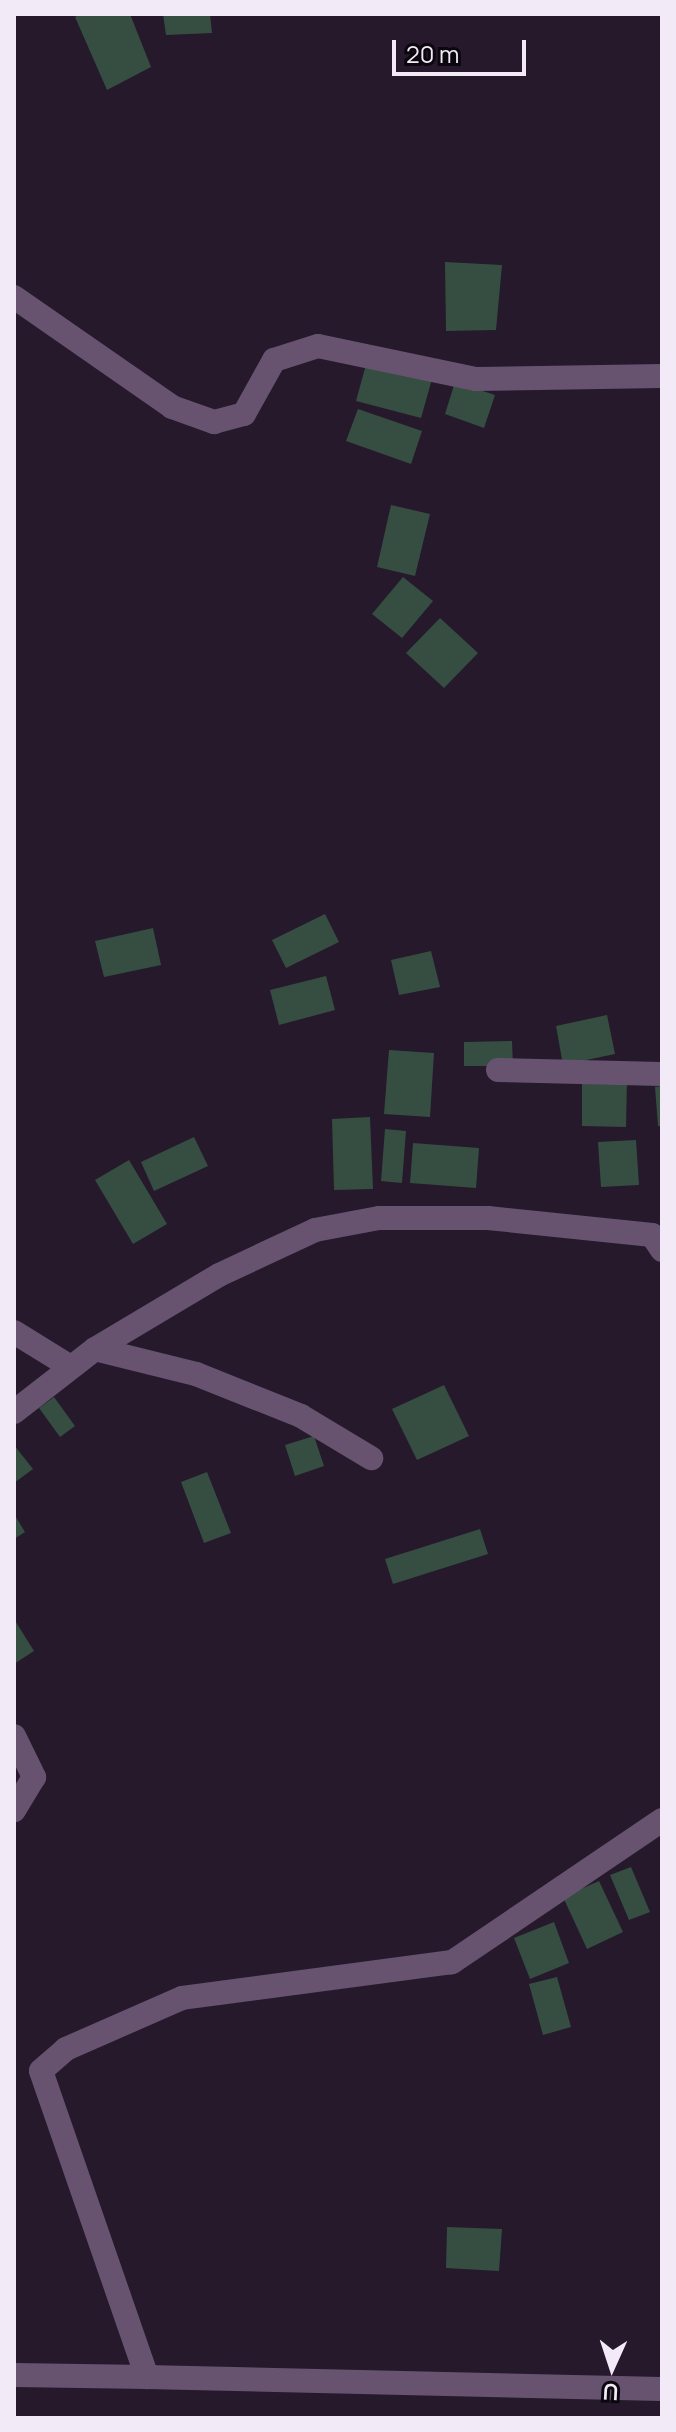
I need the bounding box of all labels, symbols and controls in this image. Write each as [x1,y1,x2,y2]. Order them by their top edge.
scale bar [396,24,530,74]
text: 20 m [406,37,459,70]
north arrow [572,2328,652,2408]
text: U [602,2377,619,2407]

